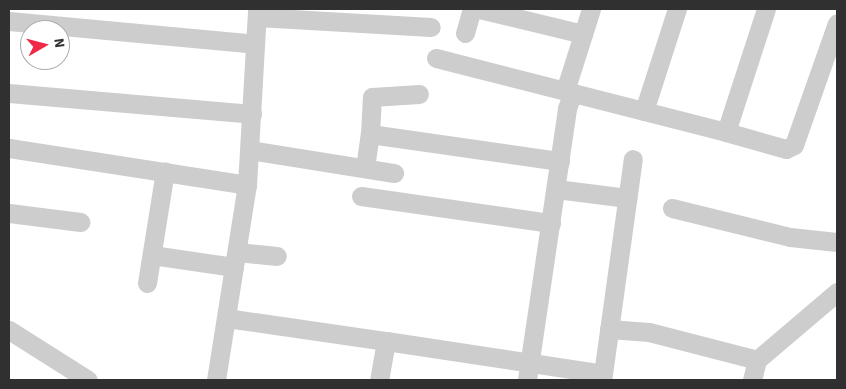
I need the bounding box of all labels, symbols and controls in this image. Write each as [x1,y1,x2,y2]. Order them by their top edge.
north arrow [20,20,70,70]
text: N [48,37,69,49]

